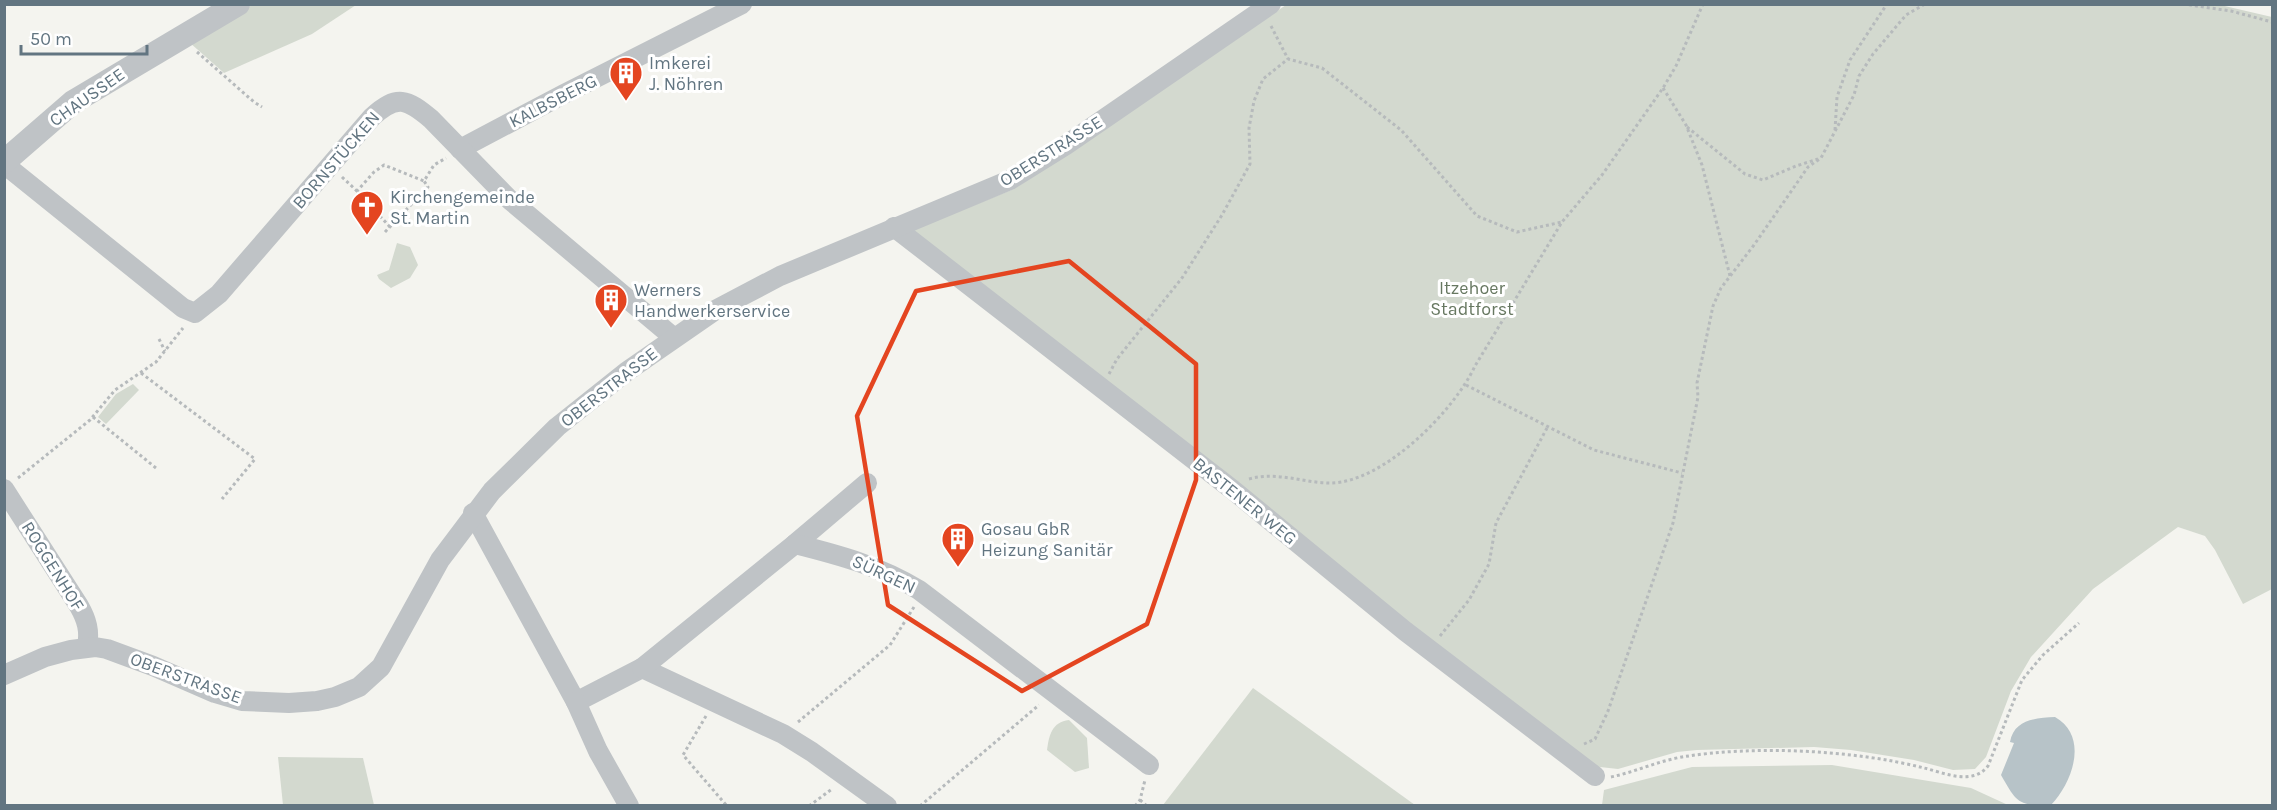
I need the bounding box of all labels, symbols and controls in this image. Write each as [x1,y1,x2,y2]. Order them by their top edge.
scale bar [21,18,147,56]
text: 50 m [30,28,72,50]
place label: Imkerei J. Nöhren [649,52,723,95]
building icon: Imkerei J. Nöhren [608,55,644,102]
street label: CHAUSSEE [45,63,129,131]
street label: KALBSBERG [505,69,601,133]
street label: BORNSTÜCKEN [288,107,384,213]
street label: OBERSTRASSE [996,111,1106,191]
place label: Kirchengemeinde St. Martin [390,186,535,229]
church icon: Kirchengemeinde St. Martin [349,189,385,236]
park label: Itzehoer Stadtforst [1430,277,1514,320]
place label: Werners Handwerkerservice [634,279,790,322]
building icon: Werners Handwerkerservice [593,282,629,329]
street label: OBERSTRASSE [556,342,662,432]
street label: BASTENER WEG [1189,452,1301,550]
street label: ROGGENHOF [17,517,89,615]
place label: Gosau GbR Heizung Sanitär [981,518,1113,561]
building icon: Gosau GbR Heizung Sanitär [940,521,976,568]
street label: SÜRGEN [849,550,919,598]
street label: OBERSTRASSE [127,648,245,708]

